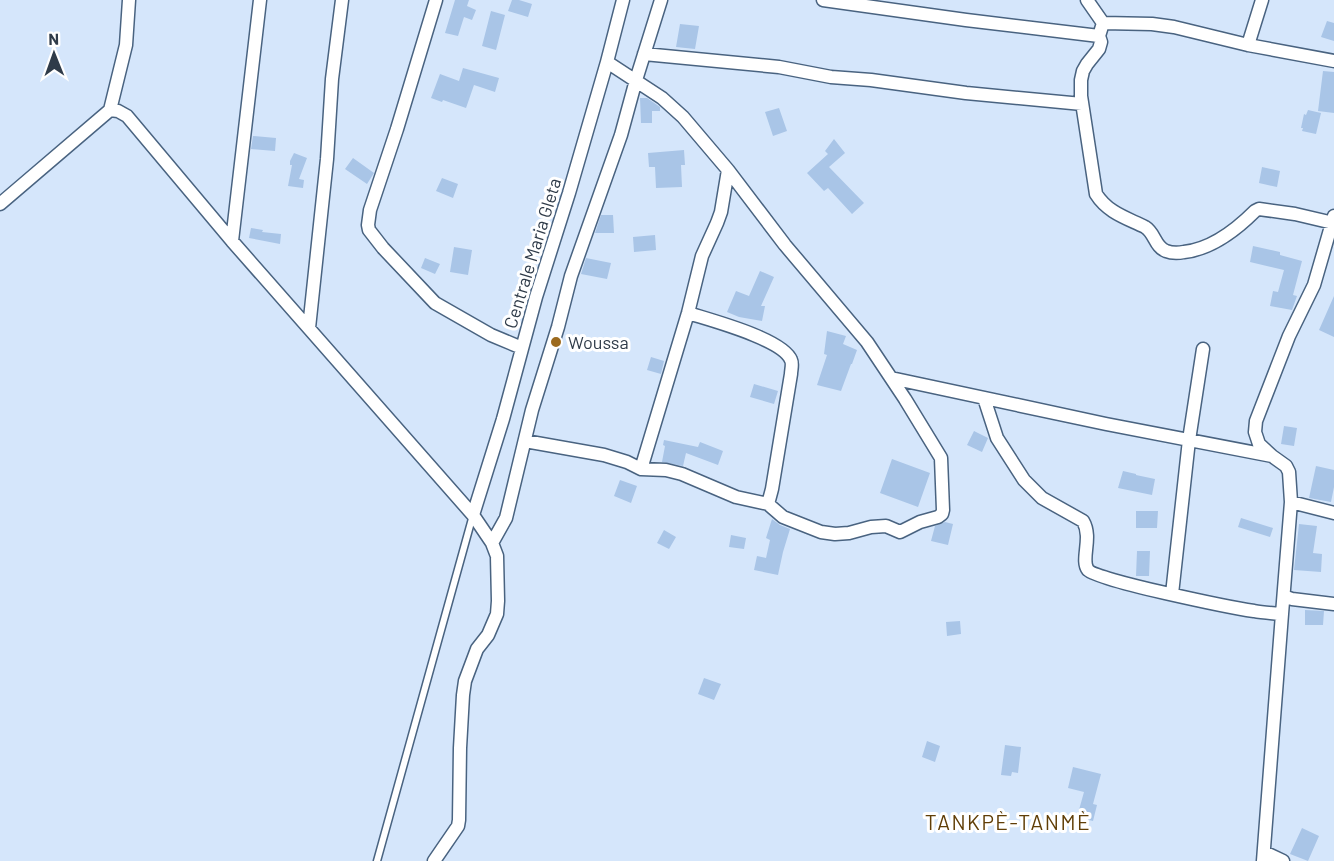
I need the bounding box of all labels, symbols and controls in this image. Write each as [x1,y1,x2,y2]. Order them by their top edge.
north arrow [24,24,84,84]
text: N [48,29,59,48]
street label: Centrale Maria Gleta [499,175,565,331]
place label: Woussa [568,331,629,353]
marker: Woussa [549,335,563,349]
district label: TANKPÈ-TANMÈ [925,809,1091,834]

